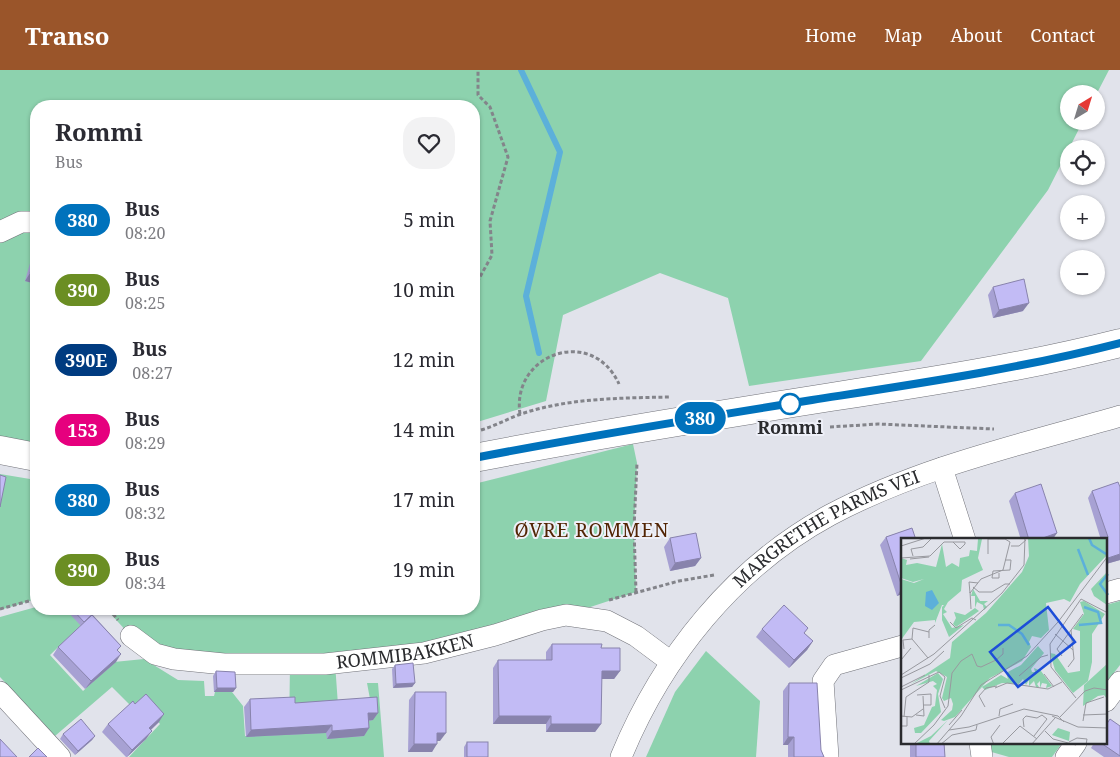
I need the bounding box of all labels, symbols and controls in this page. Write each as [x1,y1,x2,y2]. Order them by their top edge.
text: Transo [25,19,109,52]
text: Home [805,23,856,47]
text: Map [884,23,922,47]
text: About [950,23,1002,47]
text: Contact [1030,23,1095,47]
north arrow [1060,85,1105,130]
map controls [1060,85,1105,295]
text: Rommi [55,115,143,148]
button: heart [403,117,455,169]
button: locate [1060,140,1105,185]
text: Bus [55,151,83,173]
button: + [1060,195,1105,240]
text: Bus [125,196,160,222]
text: 5 min [403,207,455,233]
text: 380 [67,208,98,232]
text: 08:20 [125,222,165,244]
button: − [1060,250,1105,295]
text: Bus [125,266,160,292]
text: 10 min [393,277,455,303]
text: 390 [67,278,98,302]
text: 08:25 [125,292,165,314]
text: Bus [132,336,167,362]
text: 12 min [393,347,455,373]
text: 390E [65,348,107,372]
text: 08:27 [132,362,173,384]
marker: Rommi [779,393,801,415]
line badge: 380 [671,402,729,434]
text: Bus [125,406,160,432]
text: 380 [685,406,715,430]
place label: Rommi [757,415,824,439]
text: 14 min [393,417,455,443]
text: 153 [67,418,98,442]
text: 08:29 [125,432,165,454]
street label: MARGRETHE PARMS VEI [727,464,923,592]
text: Bus [125,476,160,502]
text: 17 min [393,487,455,513]
text: 380 [67,488,98,512]
text: 08:32 [125,502,165,524]
district label: ØVRE ROMMEN [515,517,669,543]
inset map [901,538,1108,744]
text: Bus [125,546,160,572]
text: 19 min [393,557,455,583]
text: 390 [67,558,98,582]
text: 08:34 [125,572,165,594]
street label: ROMMIBAKKEN [335,628,477,674]

